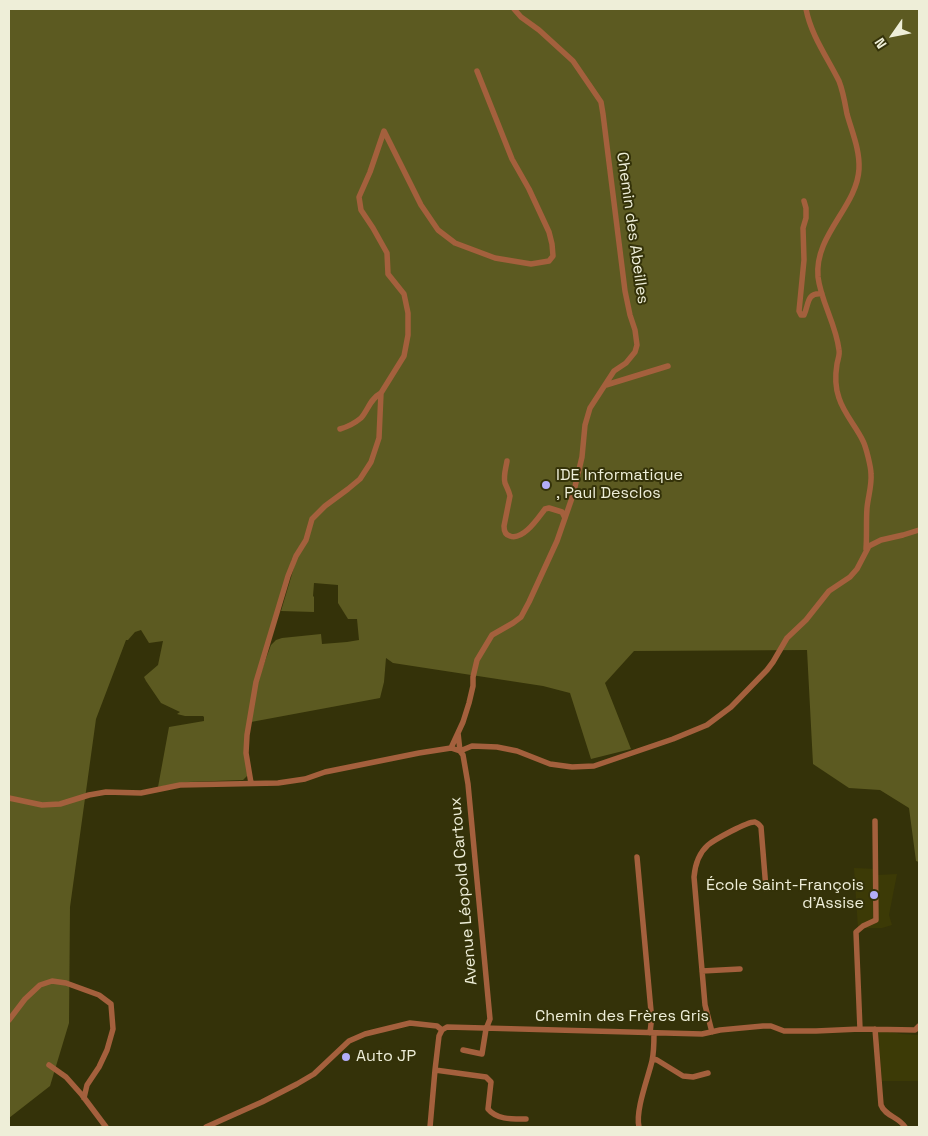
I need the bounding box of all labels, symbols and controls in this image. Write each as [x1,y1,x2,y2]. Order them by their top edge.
north arrow [868,10,918,60]
text: N [870,34,891,52]
street label: Chemin des Abeilles [612,151,652,305]
place label: IDE Informatique , Paul Desclos [556,466,683,504]
marker: IDE Informatique , Paul Desclos [540,479,552,491]
street label: Avenue Léopold Cartoux [446,796,482,986]
place label: École Saint-François d'Assise [706,876,864,914]
marker: École Saint-François d'Assise [868,889,880,901]
street label: Chemin des Frères Gris [535,1007,709,1027]
place label: Auto JP [356,1047,416,1067]
marker: Auto JP [340,1051,352,1063]

